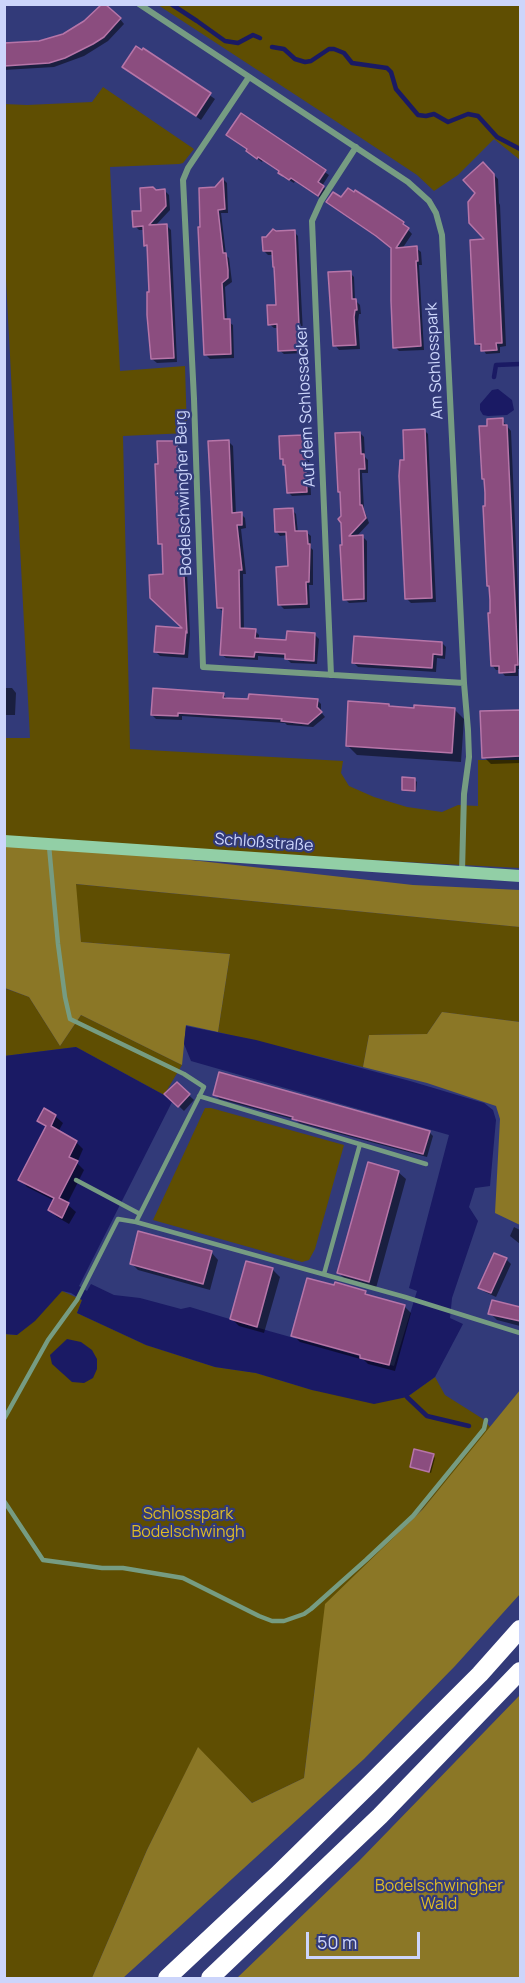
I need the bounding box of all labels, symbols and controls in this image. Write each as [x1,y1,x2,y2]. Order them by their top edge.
street label: Am Schlosspark [422,302,448,420]
street label: Auf dem Schlossacker [292,324,320,488]
street label: Bodelschwingher Berg [172,410,196,576]
street label: Schloßstraße [214,830,314,856]
park label: Schlosspark Bodelschwingh [131,1505,245,1543]
park label: Bodelschwingher Wald [375,1877,503,1915]
scale bar [309,1920,423,1958]
text: 50 m [317,1930,357,1954]

